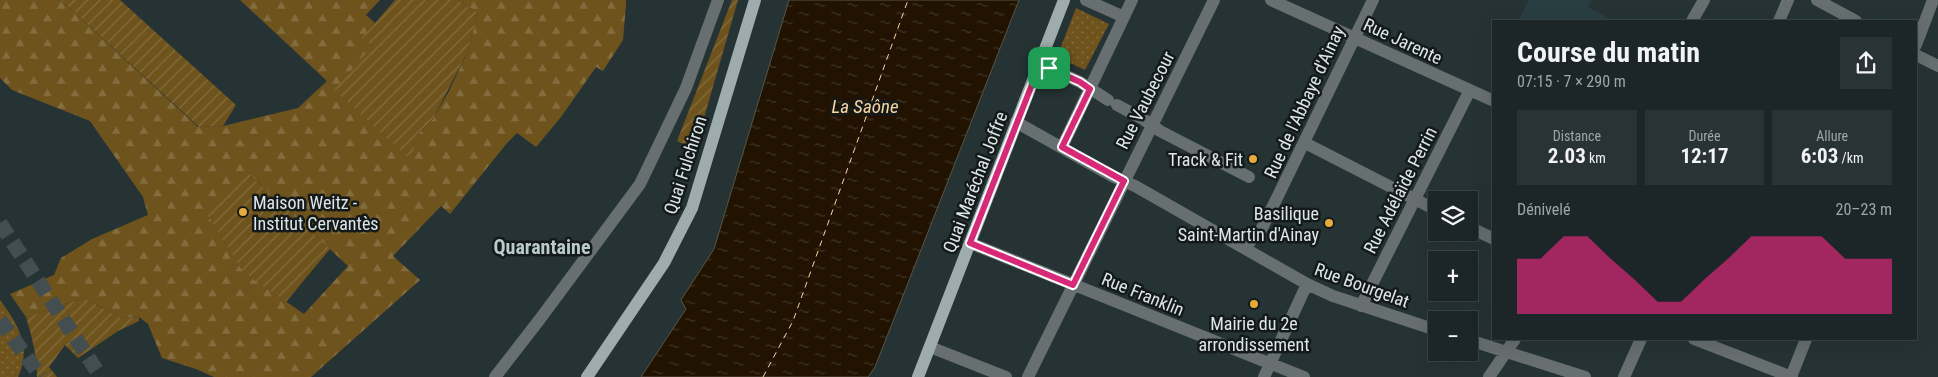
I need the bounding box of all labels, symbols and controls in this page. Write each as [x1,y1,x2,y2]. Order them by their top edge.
street label: Rue Jarente [1360,14,1446,68]
street label: Rue de l'Abbaye d'Ainay [1260,22,1349,181]
text: Course du matin [1517,36,1700,69]
button: share [1840,37,1892,89]
pin [1028,47,1070,89]
street label: Rue Vaubecour [1111,47,1179,152]
icon: arrive [1035,54,1063,82]
text: 07:15 · 7 × 290 m [1517,72,1626,91]
water label: La Saône [831,95,899,118]
street label: Quai Maréchal Joffre [938,109,1012,255]
street label: Quai Fulchiron [659,113,711,217]
street label: Rue Adélaïde Perrin [1359,123,1441,257]
text: Distance [1553,128,1601,144]
text: Durée [1688,128,1721,144]
text: Allure [1816,128,1848,144]
text: 2.03 [1548,144,1586,168]
text: 12:17 [1680,144,1729,168]
text: 6:03 [1801,144,1838,168]
place label: Track & Fit [1168,149,1243,170]
text: km [1586,150,1606,166]
text: /km [1838,150,1864,166]
marker: Track & Fit [1247,153,1259,165]
map controls [1428,191,1478,361]
button: layers [1428,191,1478,241]
place label: Maison Weitz - Institut Cervantès [253,192,379,234]
text: Dénivelé [1517,200,1570,219]
text: 20–23 m [1836,200,1892,219]
place label: Basilique Saint-Martin d'Ainay [1178,203,1319,245]
marker: Maison Weitz - Institut Cervantès [237,206,249,218]
marker: Basilique Saint-Martin d'Ainay [1323,217,1335,229]
district label: Quarantaine [494,235,590,259]
button: + [1428,251,1478,301]
street label: Rue Bourgelat [1312,258,1412,312]
street label: Rue Franklin [1099,268,1187,320]
marker: Mairie du 2e arrondissement [1248,298,1260,310]
button: − [1428,311,1478,361]
place label: Mairie du 2e arrondissement [1198,313,1310,355]

